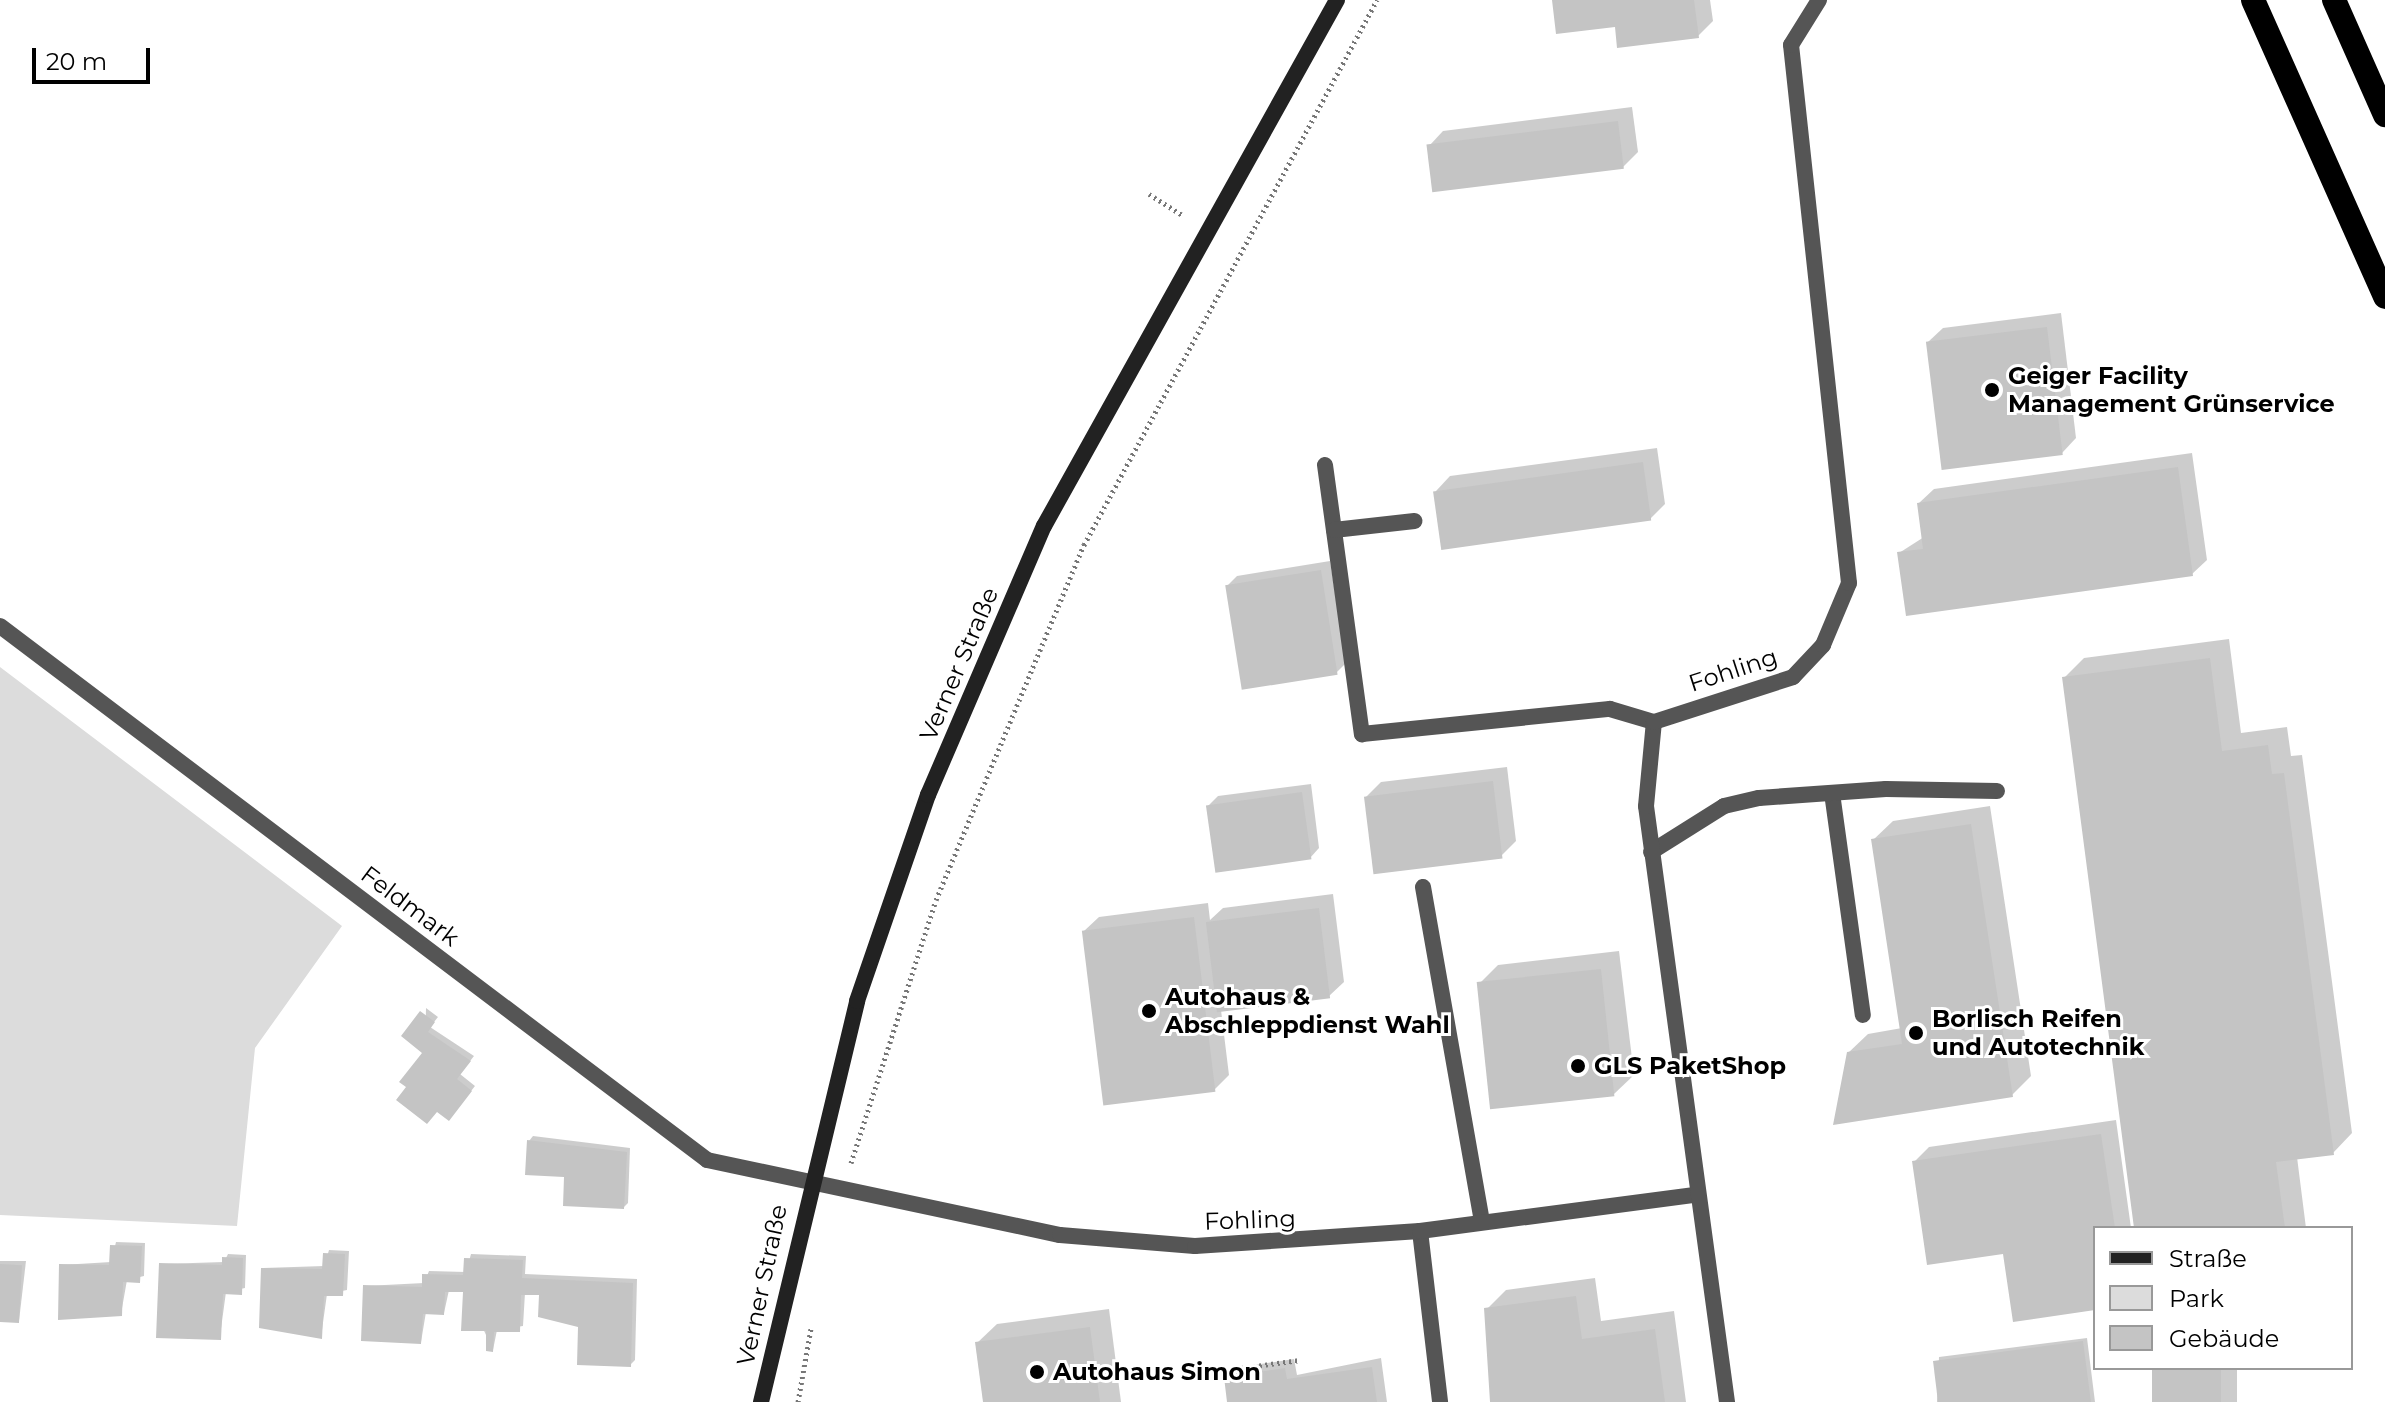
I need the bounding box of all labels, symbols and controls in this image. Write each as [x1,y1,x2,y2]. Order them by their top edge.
scale bar [36,32,154,82]
text: 20 m [46,47,107,76]
place label: Geiger Facility Management Grünservice [2008,362,2335,418]
marker: Geiger Facility Management Grünservice [1983,381,2001,399]
street label: Verner Straße [914,583,1004,745]
street label: Fohling [1685,642,1781,698]
street label: Feldmark [355,860,465,952]
place label: Autohaus & Abschleppdienst Wahl [1165,983,1450,1039]
marker: Autohaus & Abschleppdienst Wahl [1140,1002,1158,1020]
place label: Borlisch Reifen und Autotechnik [1932,1005,2144,1061]
marker: Borlisch Reifen und Autotechnik [1907,1024,1925,1042]
place label: GLS PaketShop [1594,1052,1786,1080]
marker: GLS PaketShop [1569,1057,1587,1075]
street label: Verner Straße [731,1202,793,1368]
street label: Fohling [1204,1204,1296,1236]
legend [2093,1226,2353,1370]
text: Straße [2169,1244,2247,1273]
text: Park [2169,1284,2224,1313]
text: Gebäude [2169,1324,2279,1353]
place label: Autohaus Simon [1053,1358,1261,1386]
marker: Autohaus Simon [1028,1363,1046,1381]

